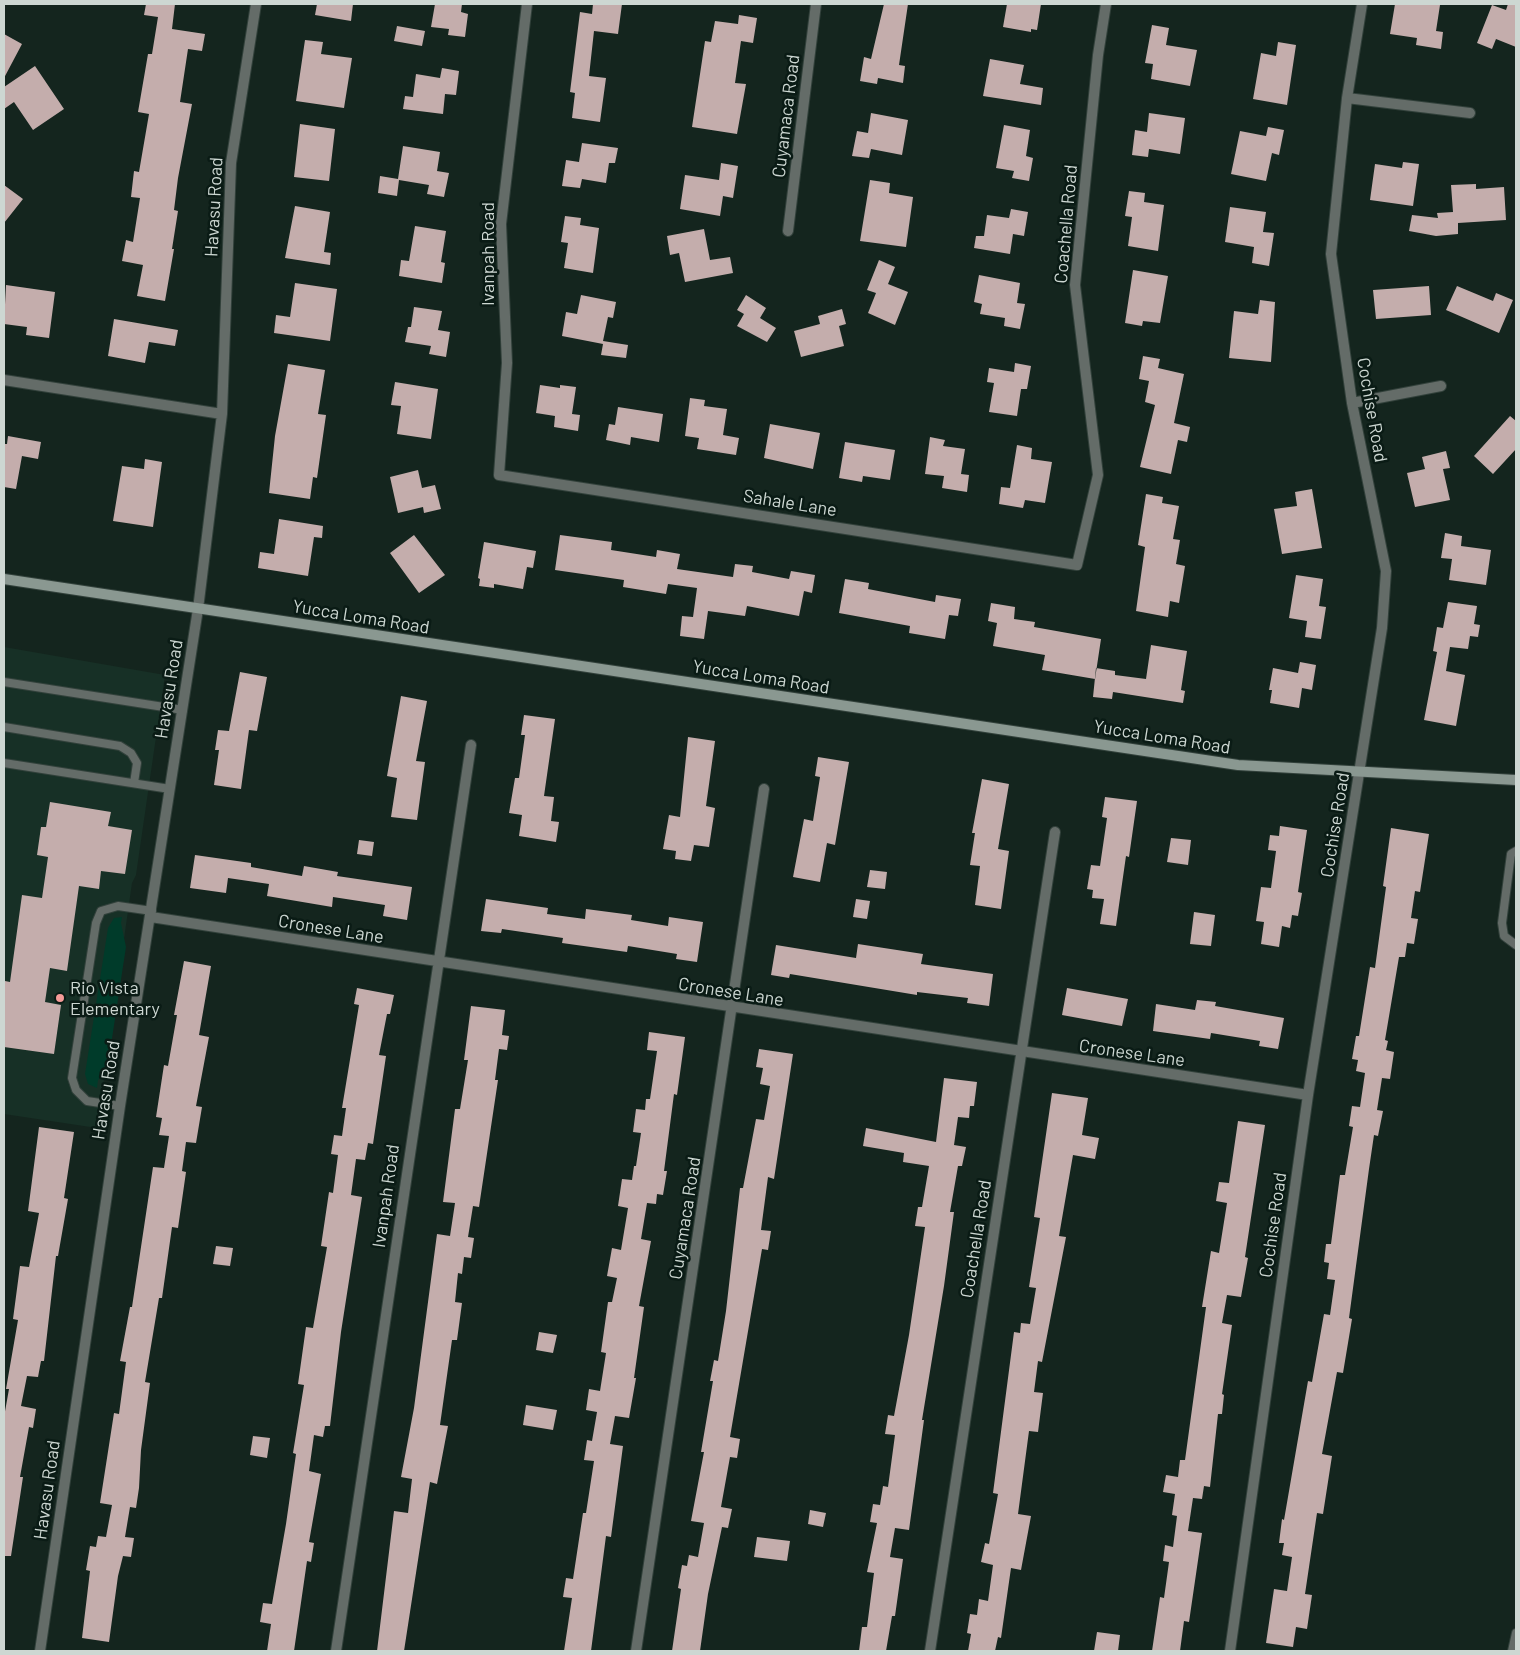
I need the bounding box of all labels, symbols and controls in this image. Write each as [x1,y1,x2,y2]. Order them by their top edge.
street label: Cuyamaca Road [768,53,804,179]
street label: Havasu Road [201,156,227,258]
street label: Coachella Road [1050,164,1082,284]
street label: Ivanpah Road [477,202,499,306]
street label: Cochise Road [1352,356,1392,464]
street label: Sahale Lane [742,485,838,521]
street label: Yucca Loma Road [291,596,431,638]
street label: Havasu Road [151,638,187,740]
street label: Yucca Loma Road [691,656,831,698]
street label: Yucca Loma Road [1092,716,1232,758]
street label: Cochise Road [1316,771,1354,879]
street label: Cronese Lane [277,910,385,948]
street label: Cronese Lane [677,973,785,1011]
place label: Rio Vista Elementary [70,977,160,1020]
marker: Rio Vista Elementary [54,992,66,1004]
street label: Cronese Lane [1078,1035,1186,1071]
street label: Havasu Road [88,1039,124,1141]
street label: Ivanpah Road [368,1143,404,1249]
street label: Cuyamaca Road [665,1155,705,1281]
street label: Cochise Road [1255,1171,1291,1279]
street label: Coachella Road [956,1178,996,1300]
street label: Havasu Road [29,1439,65,1541]

